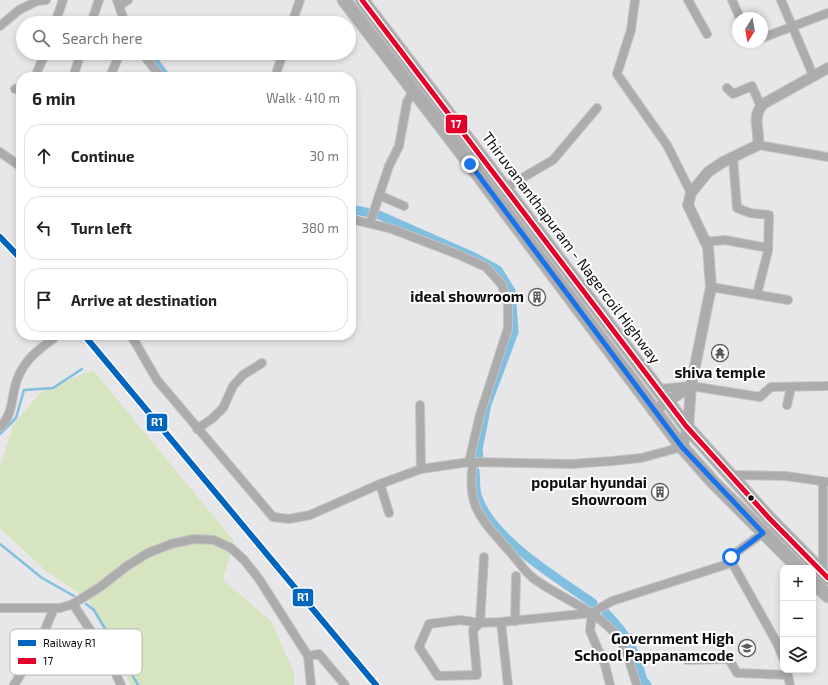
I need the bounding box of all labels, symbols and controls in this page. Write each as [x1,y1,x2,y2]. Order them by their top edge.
north arrow [732,12,768,48]
search box [16,16,356,60]
icon: search [30,27,52,49]
text: Search here [62,29,143,47]
text: 6 min [32,88,76,108]
text: Walk · 410 m [266,90,340,106]
line badge: 17 [445,114,468,134]
text: 17 [451,117,461,130]
street label: Thiruvananthapuram - Nagercoil Highway [479,128,665,367]
icon: ahead [33,145,55,167]
text: Continue [71,147,134,165]
text: 30 m [310,148,339,164]
route end [461,155,479,173]
icon: left [33,217,55,239]
text: Turn left [71,219,132,237]
text: 380 m [302,220,339,236]
place label: ideal showroom [410,287,524,305]
building icon: ideal showroom [527,287,547,307]
icon: arrive [33,289,55,311]
text: Arrive at destination [71,291,217,309]
temple icon: shiva temple [710,343,730,363]
place label: shiva temple [674,363,766,381]
line badge: R1 [146,413,168,432]
text: R1 [151,415,163,428]
place label: popular hyundai showroom [531,473,647,508]
building icon: popular hyundai showroom [650,482,670,502]
unlabelled marker [746,493,756,503]
route start [722,548,740,566]
map controls [780,565,816,673]
button: + [780,565,816,601]
line badge: R1 [292,588,314,607]
text: R1 [297,590,309,603]
button: − [780,601,816,637]
legend [10,629,142,675]
place label: Government High School Pappanamcode [574,629,734,664]
text: Railway R1 [43,636,96,649]
button: layers [780,637,816,673]
school or university icon: Government High School Pappanamcode [737,638,757,658]
text: 17 [43,654,53,667]

